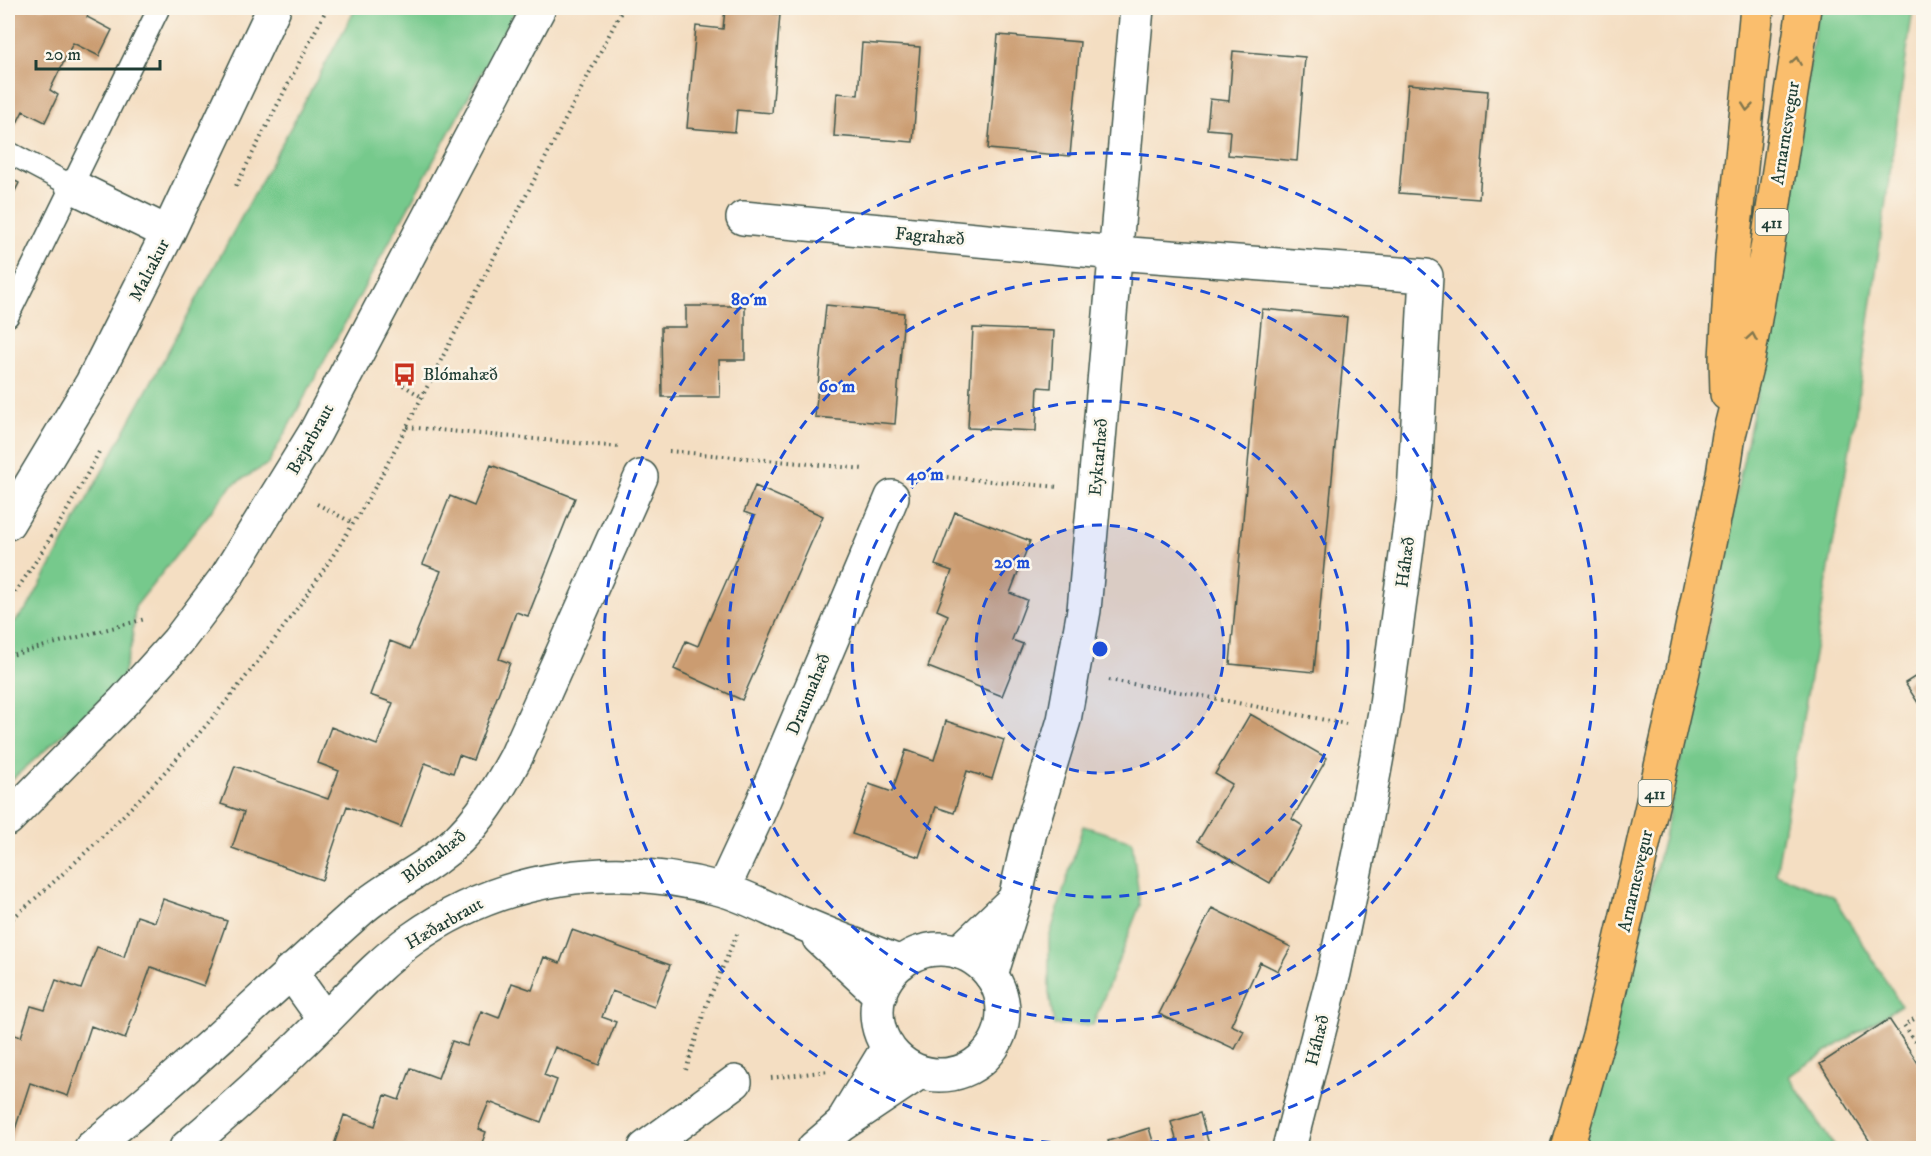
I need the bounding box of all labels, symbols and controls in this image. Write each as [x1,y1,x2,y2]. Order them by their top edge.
scale bar [36,33,160,71]
text: 20 m [45,44,81,66]
one-way arrow [1790,57,1802,66]
street label: Arnarnesvegur [1767,80,1805,186]
one-way arrow [1741,103,1754,112]
road number: 411 [1756,209,1788,235]
street label: Fagrahæð [894,223,966,251]
street label: Maltakur [125,235,175,305]
text: 80 m [731,289,768,311]
one-way arrow [1745,332,1758,342]
bus stop icon: Blómahæð [392,361,418,387]
place label: Blómahæð [423,364,498,386]
text: 60 m [819,376,856,398]
street label: Bæjarbraut [282,400,339,479]
street label: Eyktarhæð [1085,417,1113,497]
text: 40 m [905,464,944,486]
street label: Háhæð [1392,535,1420,589]
text: 20 m [994,552,1030,574]
centre of rings [1090,639,1110,659]
street label: Draumahæð [782,650,836,738]
road number: 411 [1638,780,1672,806]
street label: Blómahæð [398,825,471,888]
street label: Arnarnesvegur [1614,828,1658,934]
street label: Hæðarbraut [402,893,487,955]
street label: Háhæð [1301,1013,1335,1068]

